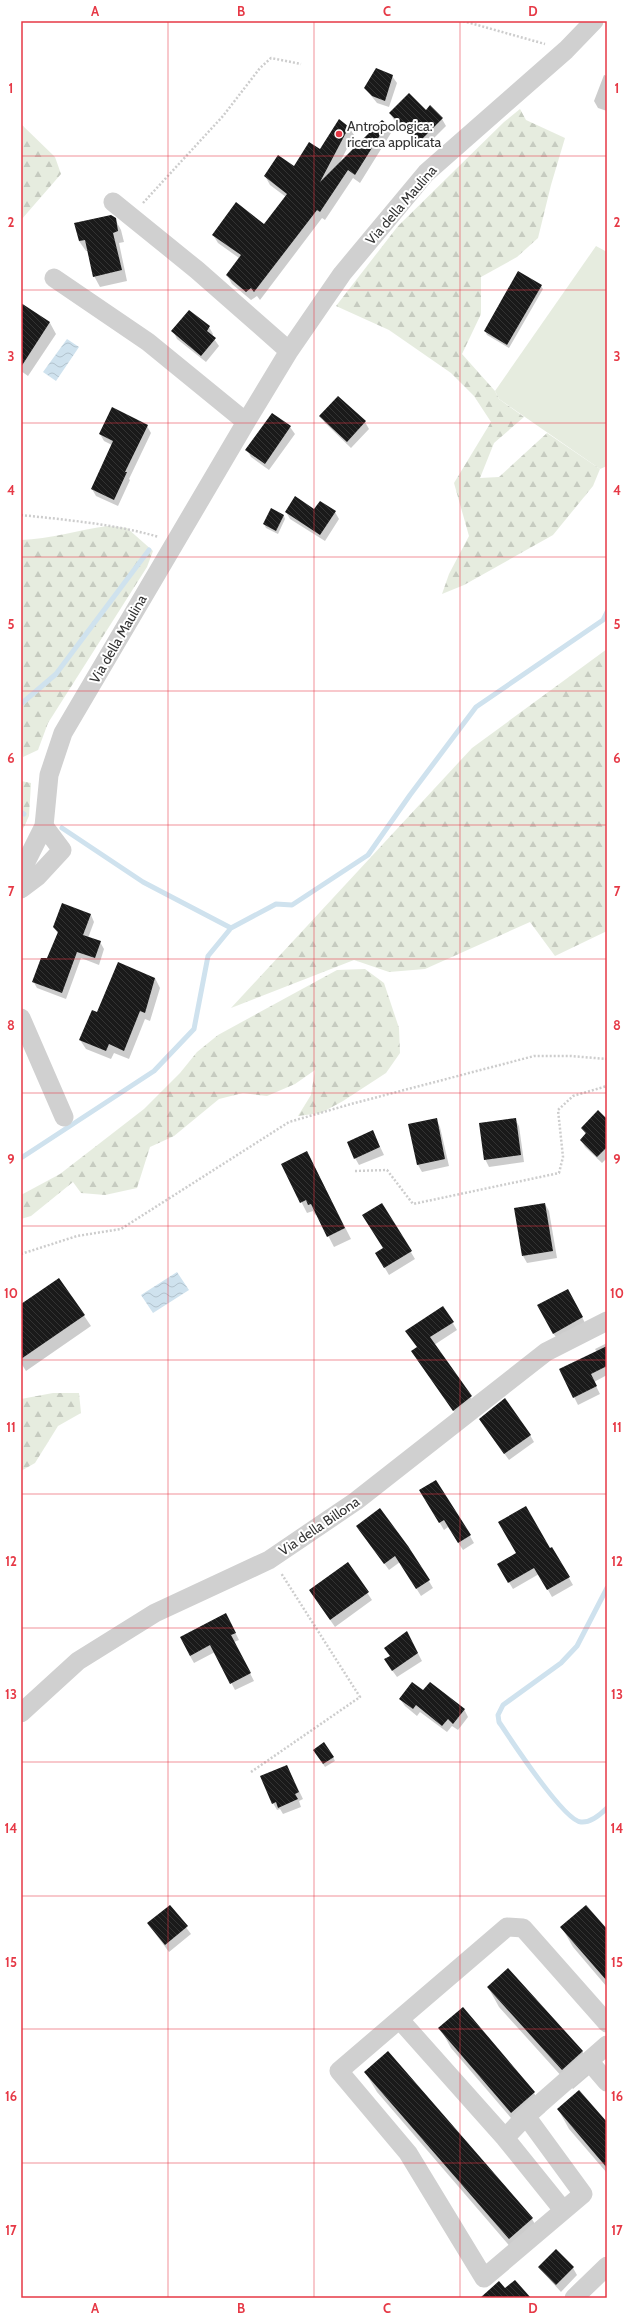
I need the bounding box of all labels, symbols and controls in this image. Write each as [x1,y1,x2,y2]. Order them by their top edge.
text: A [91,3,100,19]
text: B [237,3,245,19]
text: C [383,3,391,19]
text: D [528,3,538,19]
text: 1 [9,80,13,96]
text: 1 [615,80,619,96]
place label: Antropologica: ricerca applicata [347,117,442,151]
marker: Antropologica: ricerca applicata [334,129,344,139]
street label: Via della Maulina [362,161,441,248]
text: 2 [8,214,15,230]
text: 2 [614,214,621,230]
text: 3 [7,348,15,364]
text: 3 [613,348,621,364]
text: 4 [7,482,15,498]
text: 4 [613,482,621,498]
street label: Via della Maulina [85,591,151,687]
text: 5 [8,616,15,632]
text: 5 [614,616,621,632]
text: 6 [7,750,15,766]
text: 6 [613,750,621,766]
text: 7 [8,883,15,899]
text: 7 [614,883,621,899]
text: 8 [7,1017,15,1033]
text: 8 [613,1017,621,1033]
text: 9 [7,1151,15,1167]
text: 9 [613,1151,621,1167]
text: 10 [4,1285,18,1301]
text: 10 [610,1285,624,1301]
text: 11 [6,1419,16,1435]
text: 11 [612,1419,622,1435]
street label: Via della Billona [275,1492,363,1560]
text: 12 [5,1553,17,1569]
text: 12 [611,1553,623,1569]
text: 13 [5,1686,17,1702]
text: 13 [611,1686,623,1702]
text: 14 [5,1820,17,1836]
text: 14 [611,1820,623,1836]
text: 15 [5,1954,17,1970]
text: 15 [611,1954,623,1970]
text: 16 [5,2088,17,2104]
text: 16 [611,2088,623,2104]
text: 17 [5,2222,17,2238]
text: 17 [611,2222,623,2238]
text: A [91,2300,100,2316]
text: B [237,2300,245,2316]
text: C [383,2300,391,2316]
text: D [528,2300,538,2316]

